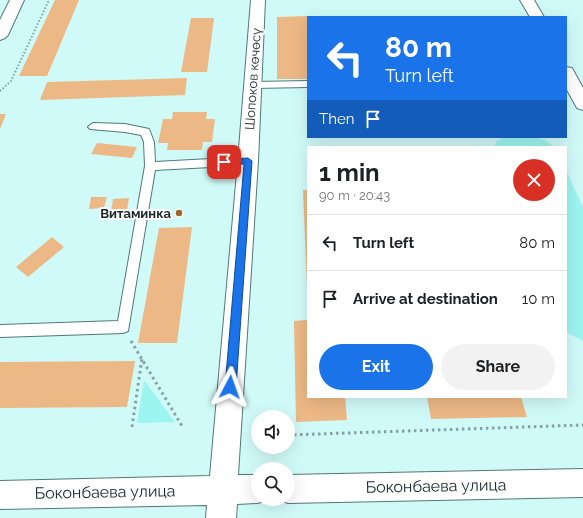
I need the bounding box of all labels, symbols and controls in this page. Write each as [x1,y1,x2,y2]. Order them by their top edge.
street label: Шопоков көчөсү [242,27,264,131]
text: 80 m [385,31,452,64]
icon: left [319,32,371,84]
text: Turn left [385,65,454,86]
icon: arrive [362,108,384,130]
text: Then [319,110,354,128]
pin [207,145,241,179]
icon: arrive [213,151,235,173]
text: 1 min [319,158,380,187]
button: close [513,159,555,201]
text: 90 m · 20:43 [319,188,390,203]
place label: Витаминка [100,206,172,221]
marker: Витаминка [174,208,184,218]
icon: left [319,232,341,254]
text: Turn left [353,234,414,252]
text: 80 m [519,234,555,252]
icon: arrive [319,288,341,310]
text: Arrive at destination [353,290,498,308]
text: 10 m [522,290,555,308]
button: Exit [319,344,433,390]
button: Share [441,344,555,390]
position arrow [209,366,251,408]
map controls [251,410,295,506]
button: sound [251,410,295,454]
button: search [251,462,295,506]
street label: Боконбаева улица [365,475,507,497]
street label: Боконбаева улица [34,481,176,503]

